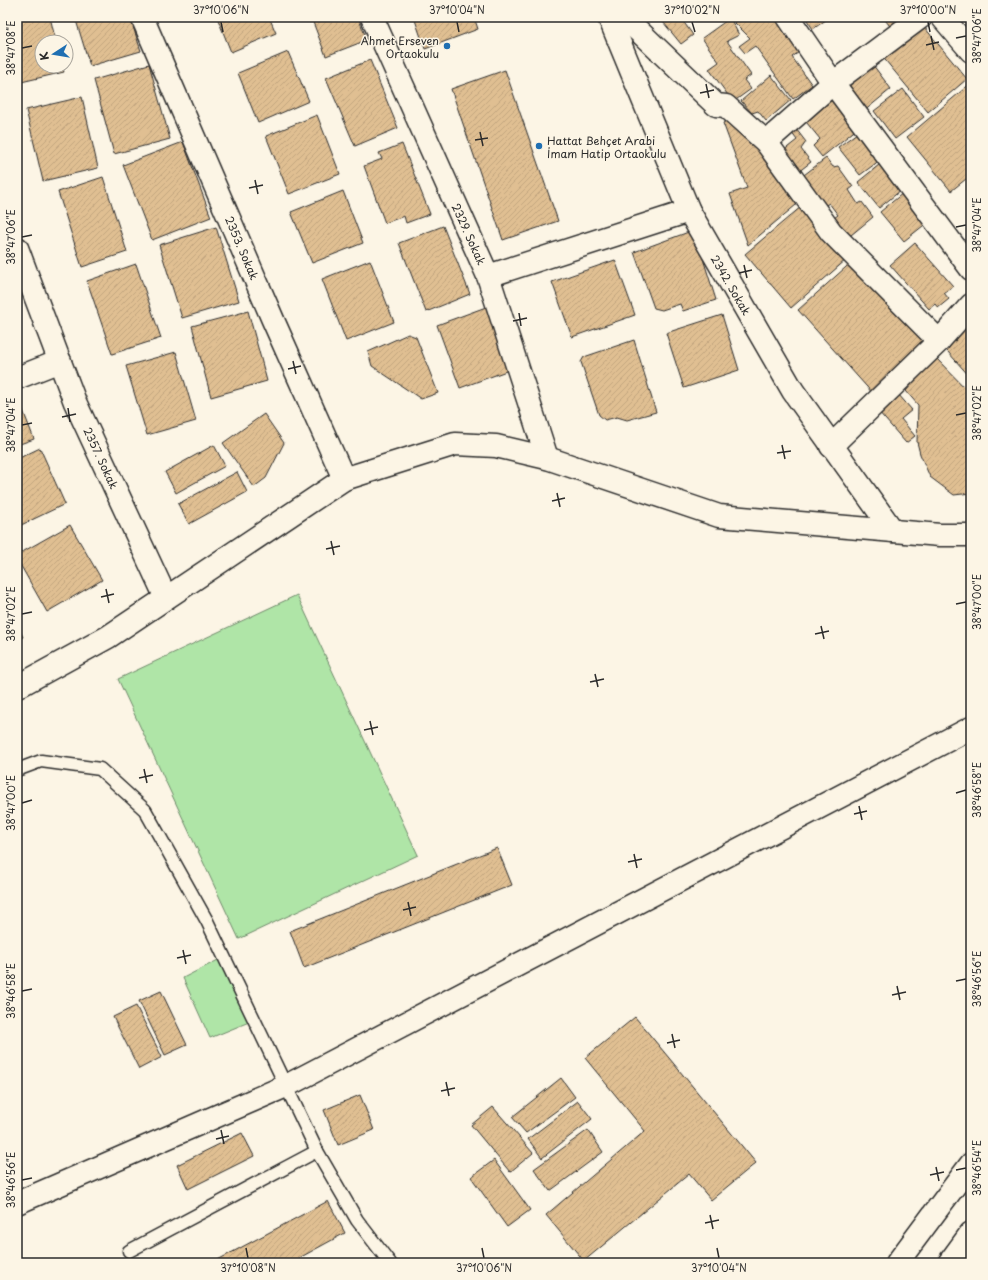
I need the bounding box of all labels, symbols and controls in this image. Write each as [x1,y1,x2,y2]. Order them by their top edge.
text: 37°10'06"N [193,2,249,17]
text: 37°10'04"N [429,2,485,17]
text: 37°10'02"N [664,2,720,17]
text: 37°10'00"N [900,2,956,17]
text: 38°47'06"E [969,8,984,64]
text: 38°47'08"E [3,20,18,76]
place label: Ahmet Erseven Ortaokulu [361,32,439,62]
north arrow [34,34,74,74]
marker: Ahmet Erseven Ortaokulu [442,41,452,51]
text: K [35,50,53,62]
place label: Hattat Behçet Arabi İmam Hatip Ortaokulu [547,132,666,162]
marker: Hattat Behçet Arabi İmam Hatip Ortaokulu [534,141,544,151]
text: 38°47'04"E [969,197,984,253]
street label: 2329. Sokak [448,200,490,268]
text: 38°47'06"E [3,209,18,265]
street label: 2353. Sokak [221,214,263,283]
street label: 2342. Sokak [707,252,755,319]
text: 38°47'02"E [969,385,984,441]
text: 38°47'04"E [3,397,18,453]
street label: 2357. Sokak [79,424,123,492]
text: 38°47'00"E [969,574,984,630]
text: 38°47'02"E [3,586,18,642]
text: 38°46'58"E [969,762,984,818]
text: 38°47'00"E [3,775,18,831]
text: 38°46'56"E [969,951,984,1007]
text: 38°46'58"E [3,963,18,1019]
text: 38°46'54"E [969,1140,984,1196]
text: 38°46'56"E [3,1152,18,1208]
text: 37°10'08"N [220,1260,276,1275]
text: 37°10'06"N [456,1260,512,1275]
text: 37°10'04"N [691,1260,747,1275]

